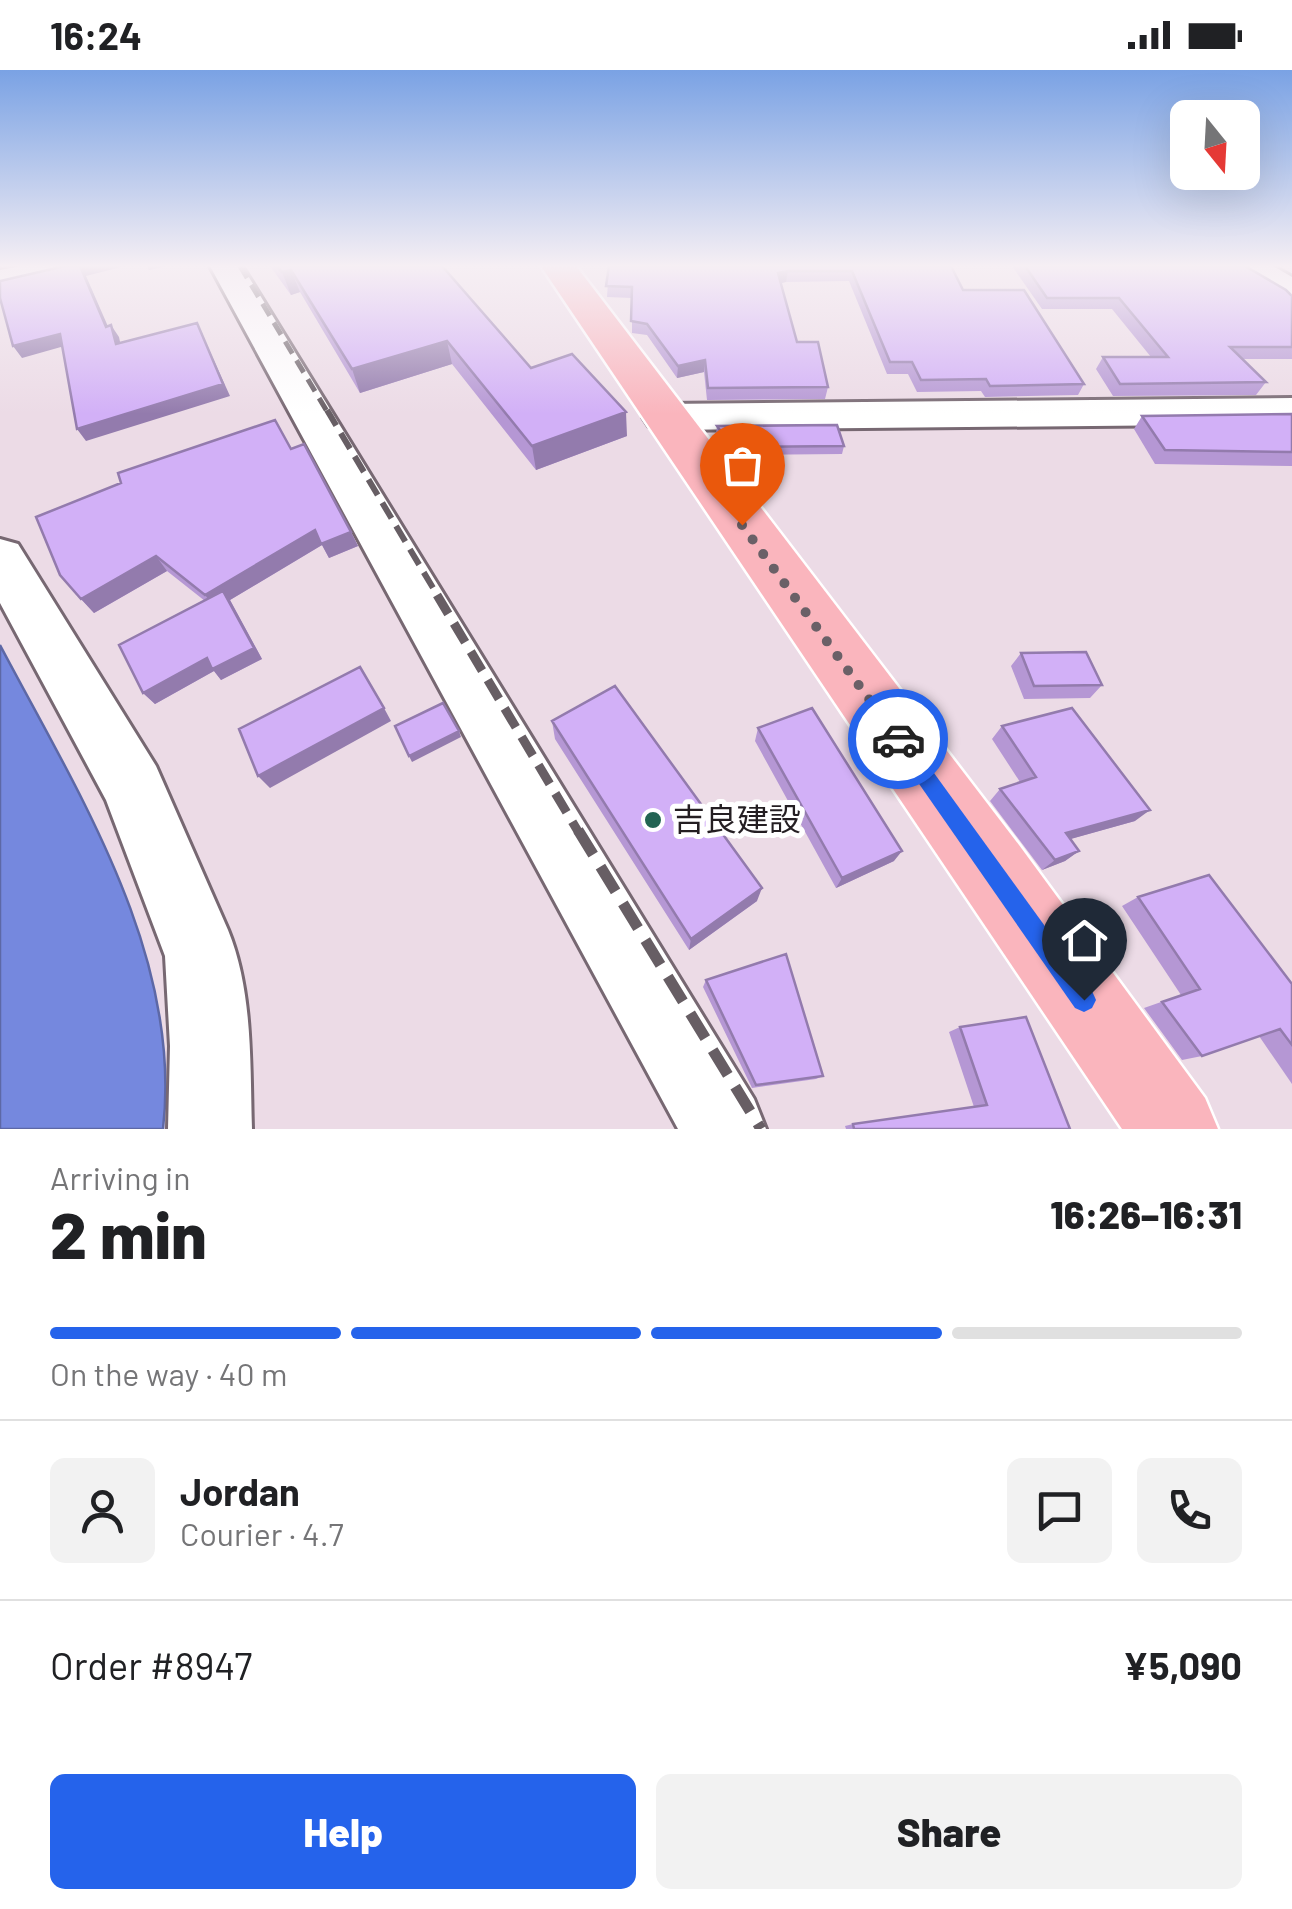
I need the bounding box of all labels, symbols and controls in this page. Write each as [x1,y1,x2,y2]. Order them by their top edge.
text: 16:24 [50,12,142,58]
north arrow [1170,100,1260,190]
map controls [1170,100,1260,190]
pin [700,423,785,526]
icon: bag [715,438,770,493]
courier [848,689,948,789]
icon: car [871,712,926,767]
place label: 吉良建設 [673,799,801,837]
marker: 吉良建設 [642,809,664,831]
pin [1042,898,1127,1001]
icon: home [1057,913,1112,968]
text: Arriving in [50,1158,190,1196]
text: 16:26–16:31 [1050,1191,1242,1237]
text: 2 min [50,1194,207,1272]
text: On the way · 40 m [50,1354,287,1392]
button: person [50,1458,155,1563]
button: chat [1007,1458,1112,1563]
button: phone [1137,1458,1242,1563]
text: Jordan [180,1468,300,1514]
text: Courier · 4.7 [180,1514,344,1552]
text: Order #8947 [50,1642,252,1688]
text: ¥5,090 [1123,1642,1242,1688]
button: Help [50,1774,636,1889]
button: Share [656,1774,1242,1889]

